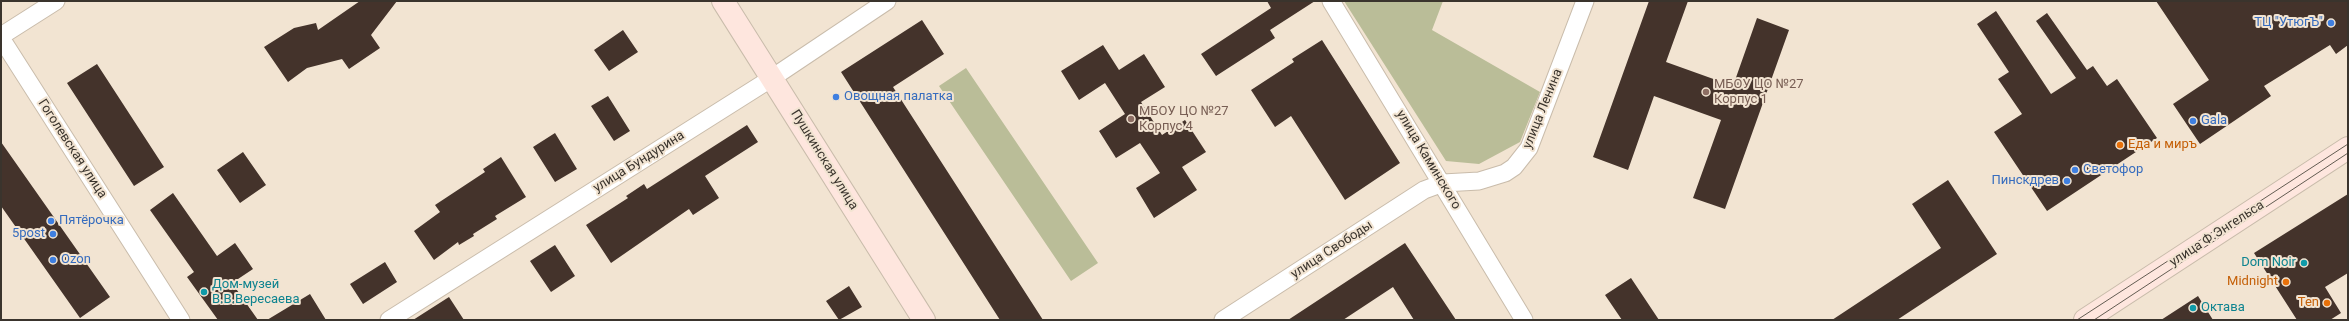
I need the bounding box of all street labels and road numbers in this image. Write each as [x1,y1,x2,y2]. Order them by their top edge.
street label: улица Ленина [1520,67,1566,151]
street label: Гоголевская улица [34,97,110,201]
street label: Пушкинская улица [787,107,861,213]
street label: улица Каминского [1392,108,1464,212]
street label: улица Бундурина [591,128,687,196]
street label: улица Ф.Энгельса [2167,198,2267,270]
street label: улица Свободы [1288,218,1376,282]

